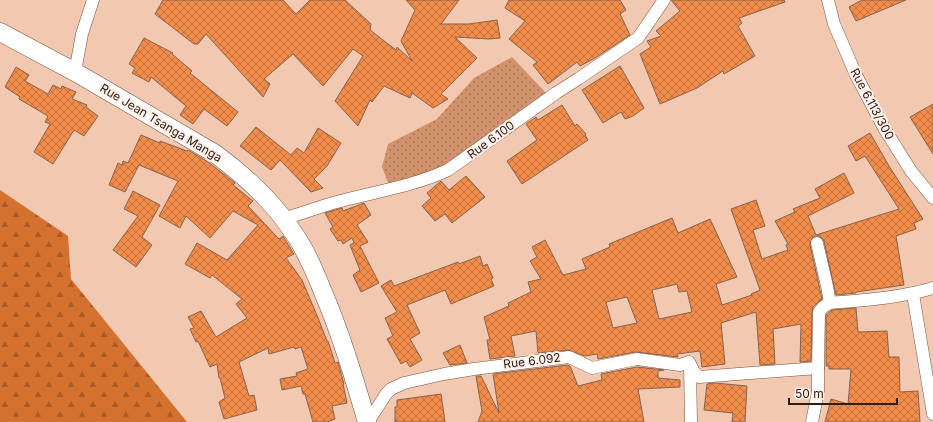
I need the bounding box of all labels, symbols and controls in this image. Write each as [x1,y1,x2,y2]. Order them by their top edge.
street label: Rue 6.113/300 [847,65,898,142]
street label: Rue Jean Tsanga Manga [98,80,225,165]
street label: Rue 6.100 [464,117,517,162]
street label: Rue 6.092 [502,350,561,371]
scale bar [789,380,897,406]
text: 50 m [795,386,824,401]

